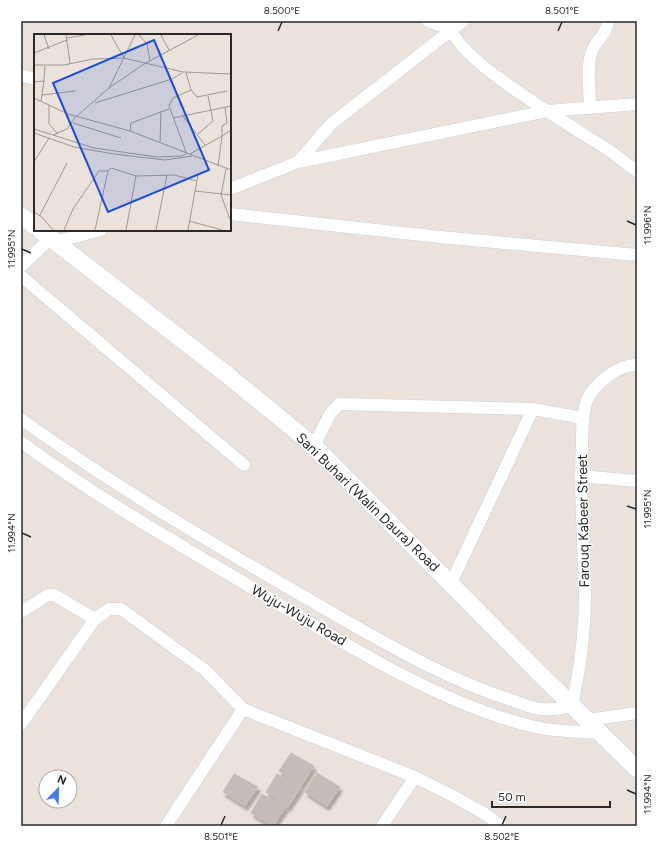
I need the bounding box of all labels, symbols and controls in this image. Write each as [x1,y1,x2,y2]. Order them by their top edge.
text: 8.500°E [264,4,300,17]
text: 8.501°E [545,4,579,17]
inset map [34,34,231,231]
text: 11.996°N [641,206,654,244]
text: 11.995°N [5,230,18,268]
street label: Sani Buhari (Walin Daura) Road [292,429,443,575]
street label: Farouq Kabeer Street [574,454,593,588]
text: 11.995°N [641,490,654,528]
text: 11.994°N [5,513,18,553]
street label: Wuju-Wuju Road [248,581,349,650]
north arrow [38,769,78,809]
text: N [55,773,68,788]
text: 11.994°N [641,774,654,814]
scale bar [492,783,610,809]
text: 50 m [498,790,526,804]
text: 8.501°E [204,830,238,843]
text: 8.502°E [484,830,520,843]

